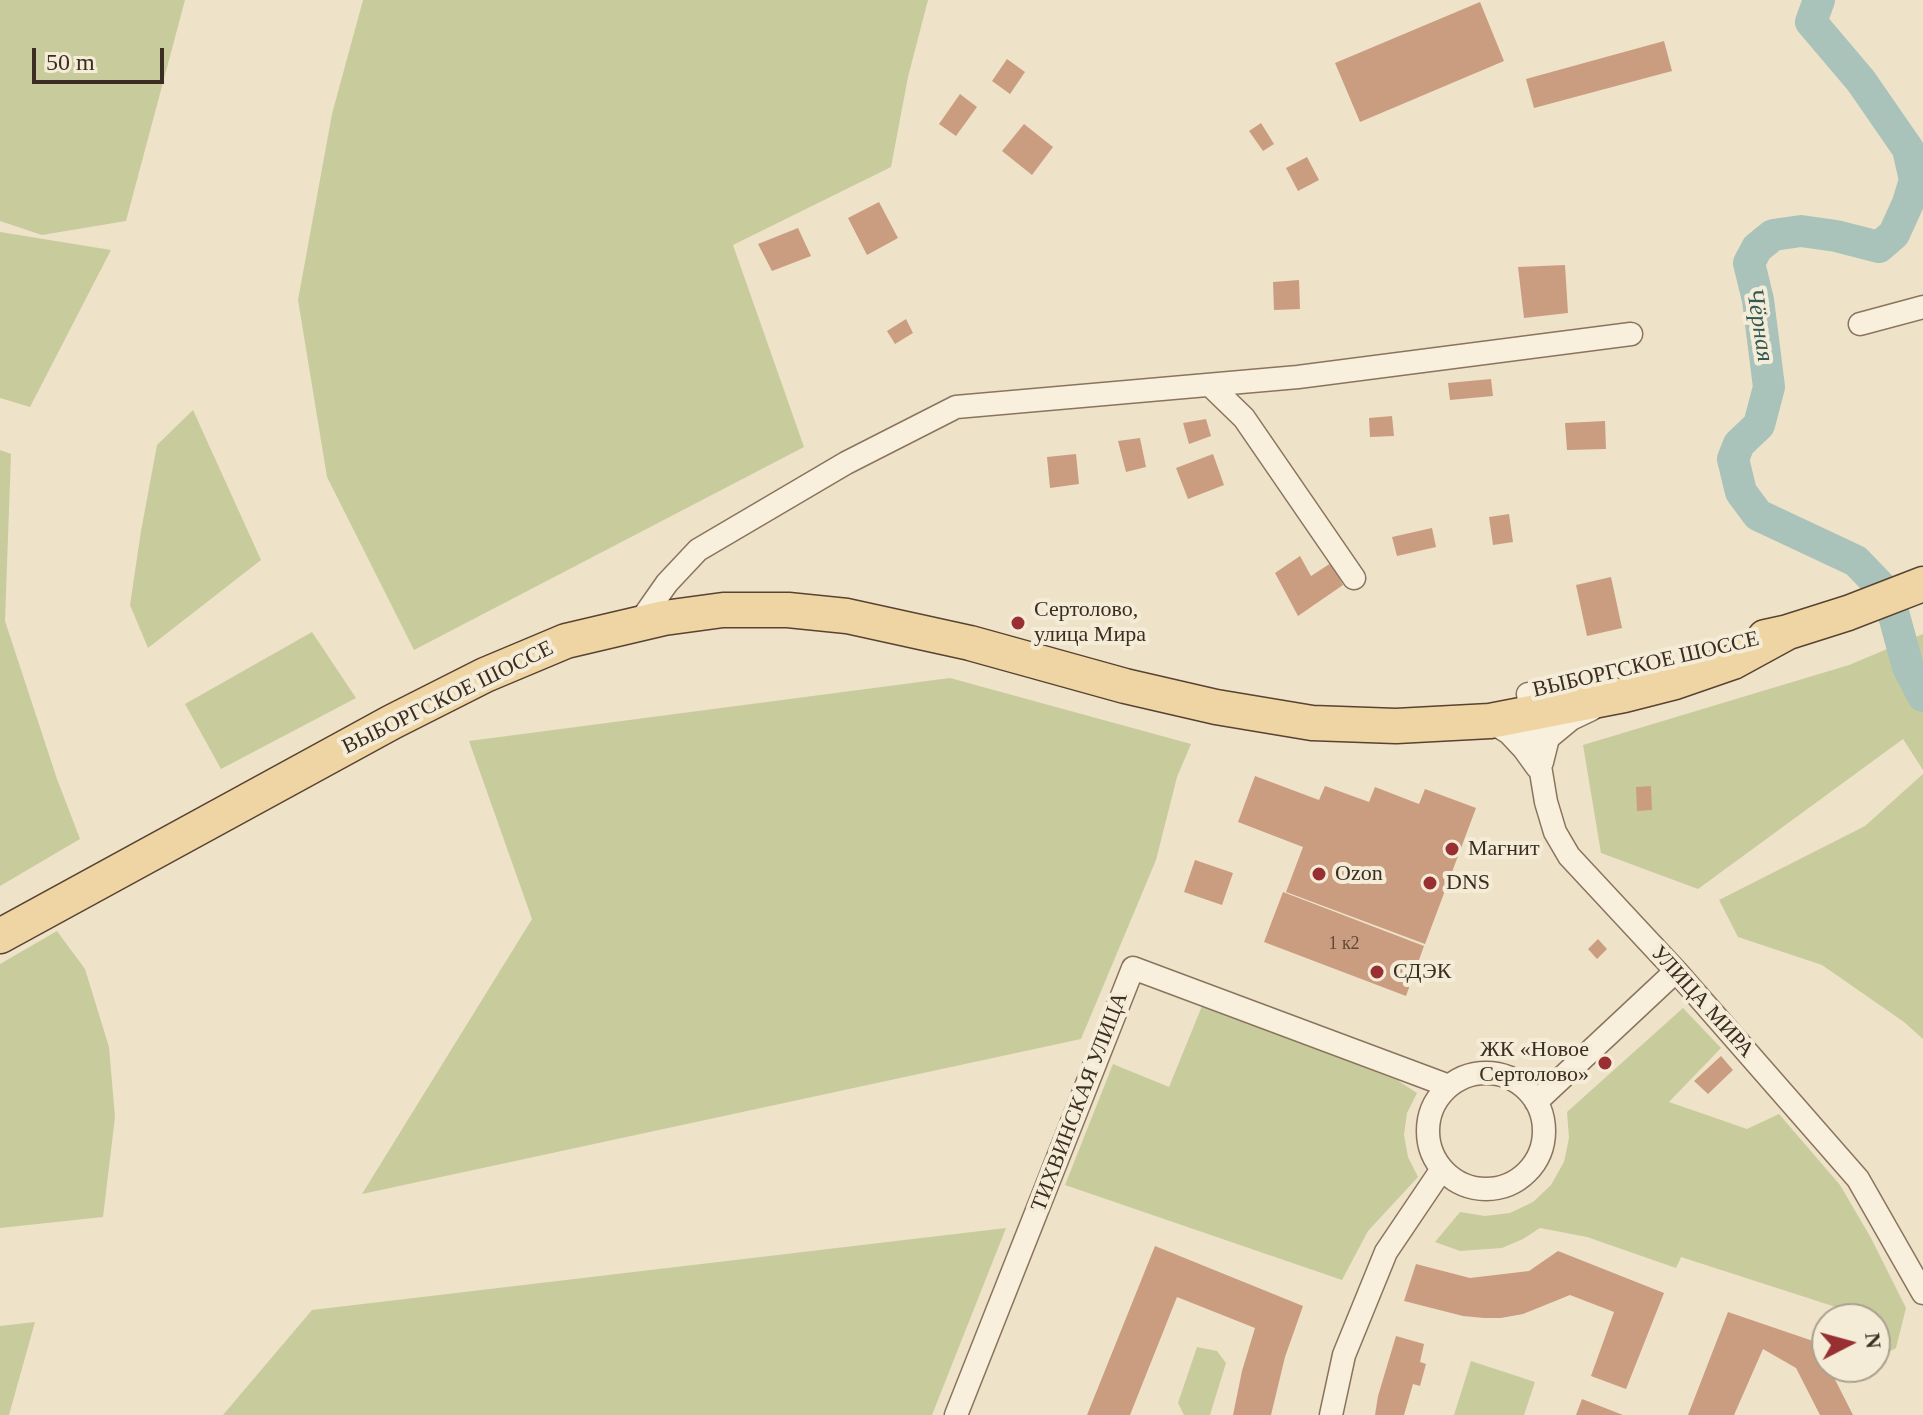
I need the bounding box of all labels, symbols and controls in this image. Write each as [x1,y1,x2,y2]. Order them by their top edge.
scale bar [36,32,168,82]
text: 50 m [46,49,95,75]
water label: Чёрная [1739,286,1779,364]
place label: Сертолово, улица Мира [1034,597,1146,648]
marker: Сертолово, улица Мира [1009,614,1027,632]
street label: ВЫБОРГСКОЕ ШОССЕ [1530,626,1762,704]
street label: ВЫБОРГСКОЕ ШОССЕ [338,635,558,761]
place label: Магнит [1468,836,1540,862]
marker: Магнит [1443,840,1461,858]
place label: Ozon [1335,861,1383,887]
marker: Ozon [1310,865,1328,883]
place label: DNS [1446,870,1490,896]
marker: DNS [1421,874,1439,892]
house number: 1 к2 [1328,933,1360,955]
street label: УЛИЦА МИРА [1645,940,1759,1064]
place label: СДЭК [1393,959,1451,985]
marker: СДЭК [1368,963,1386,981]
street label: ТИХВИНСКАЯ УЛИЦА [1026,989,1134,1215]
place label: ЖК «Новое Сертолово» [1479,1037,1589,1088]
marker: ЖК «Новое Сертолово» [1596,1054,1614,1072]
north arrow [1811,1303,1891,1383]
text: N [1860,1331,1887,1350]

